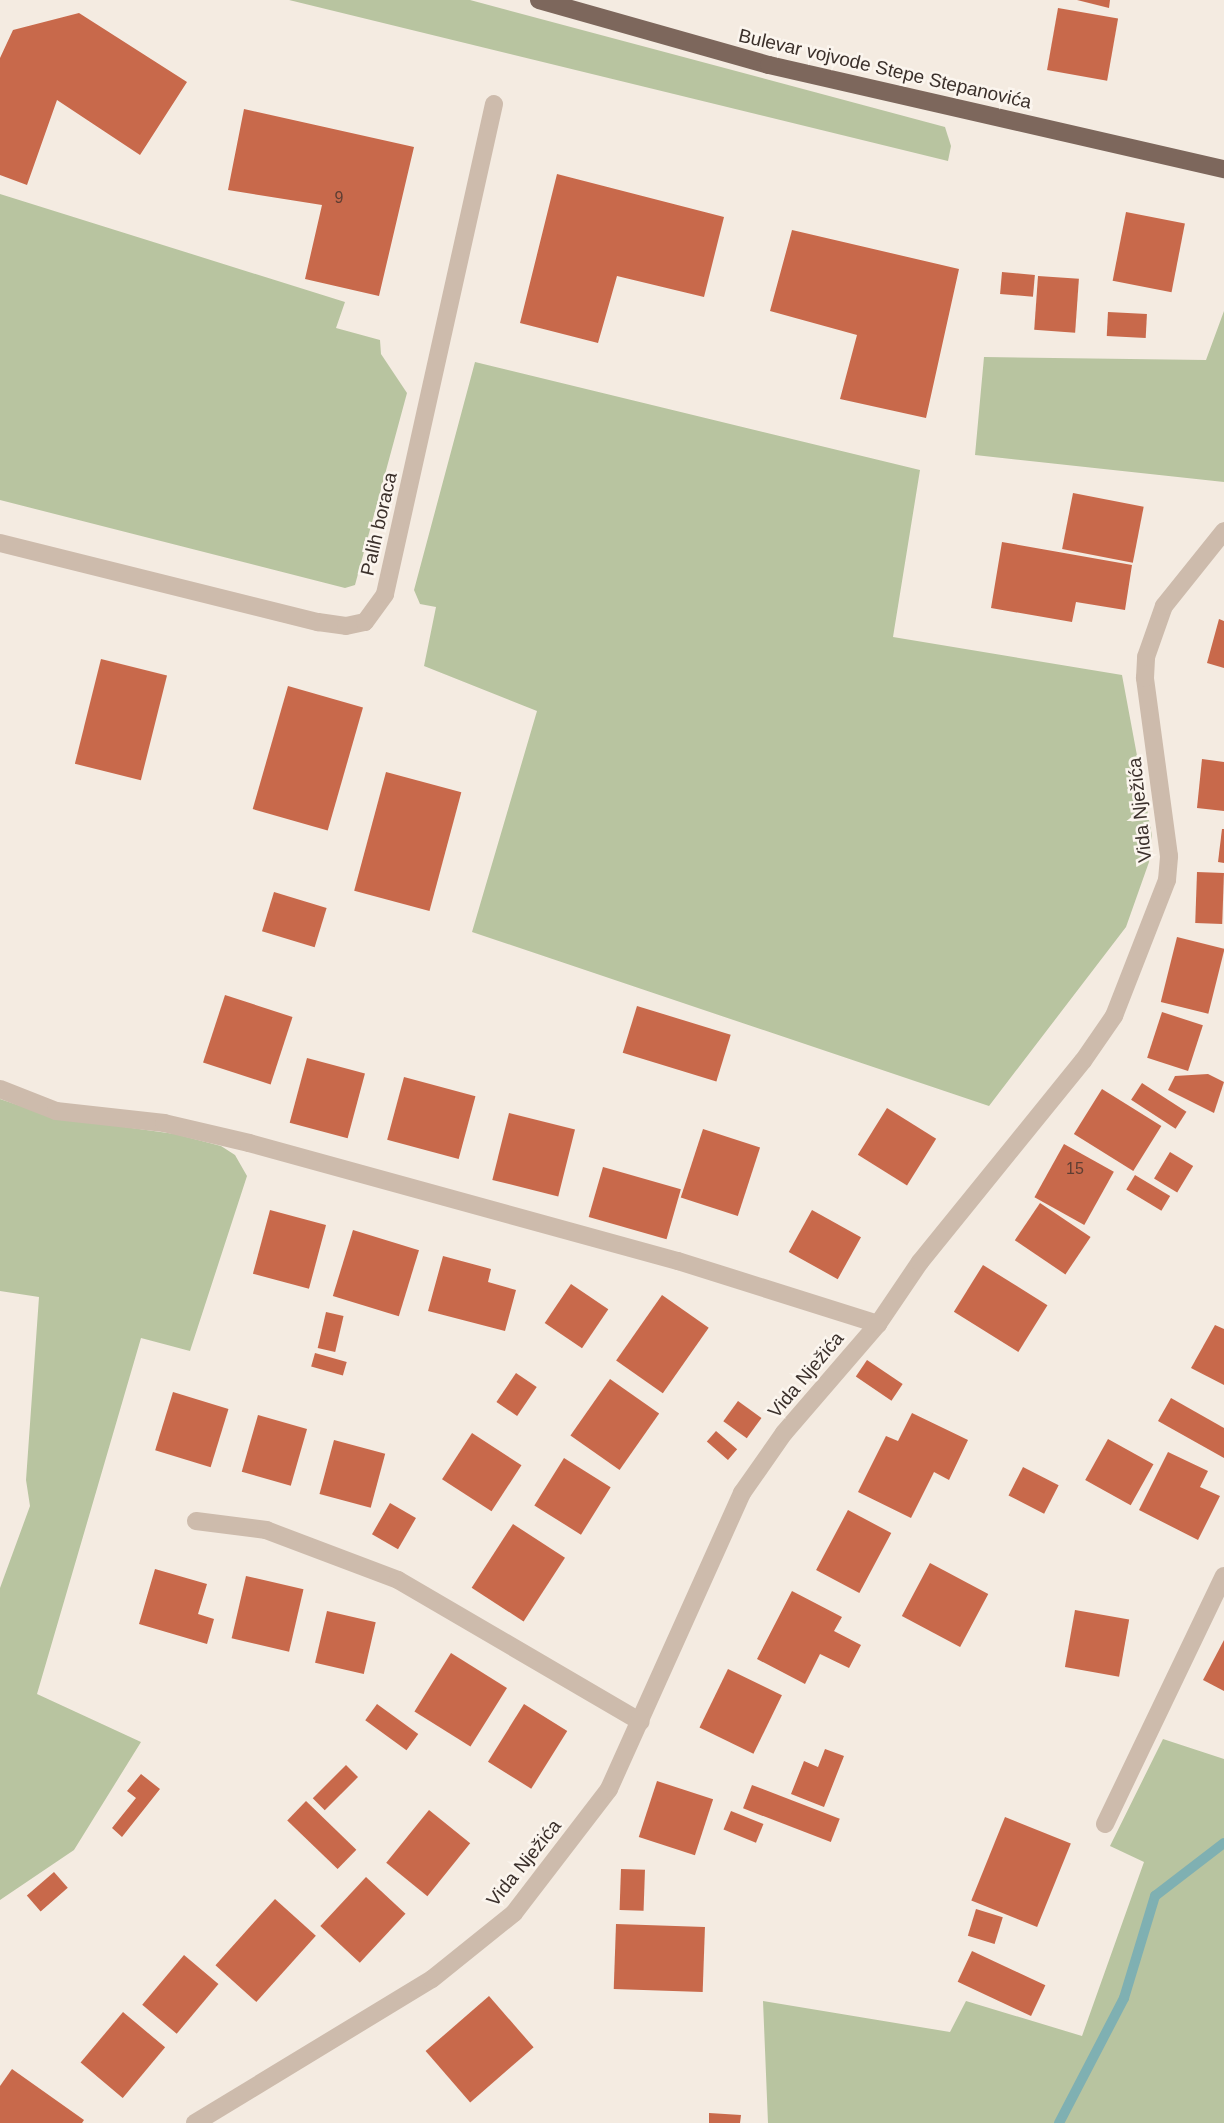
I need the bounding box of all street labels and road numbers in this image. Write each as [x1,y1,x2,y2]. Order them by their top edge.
street label: Bulevar vojvode Stepe Stepanovića [736,24,1034,114]
street label: Palih boraca [356,470,402,578]
street label: Vida Nježića [1123,756,1157,864]
street label: Vida Nježića [763,1327,849,1423]
street label: Vida Nježića [482,1815,566,1911]

